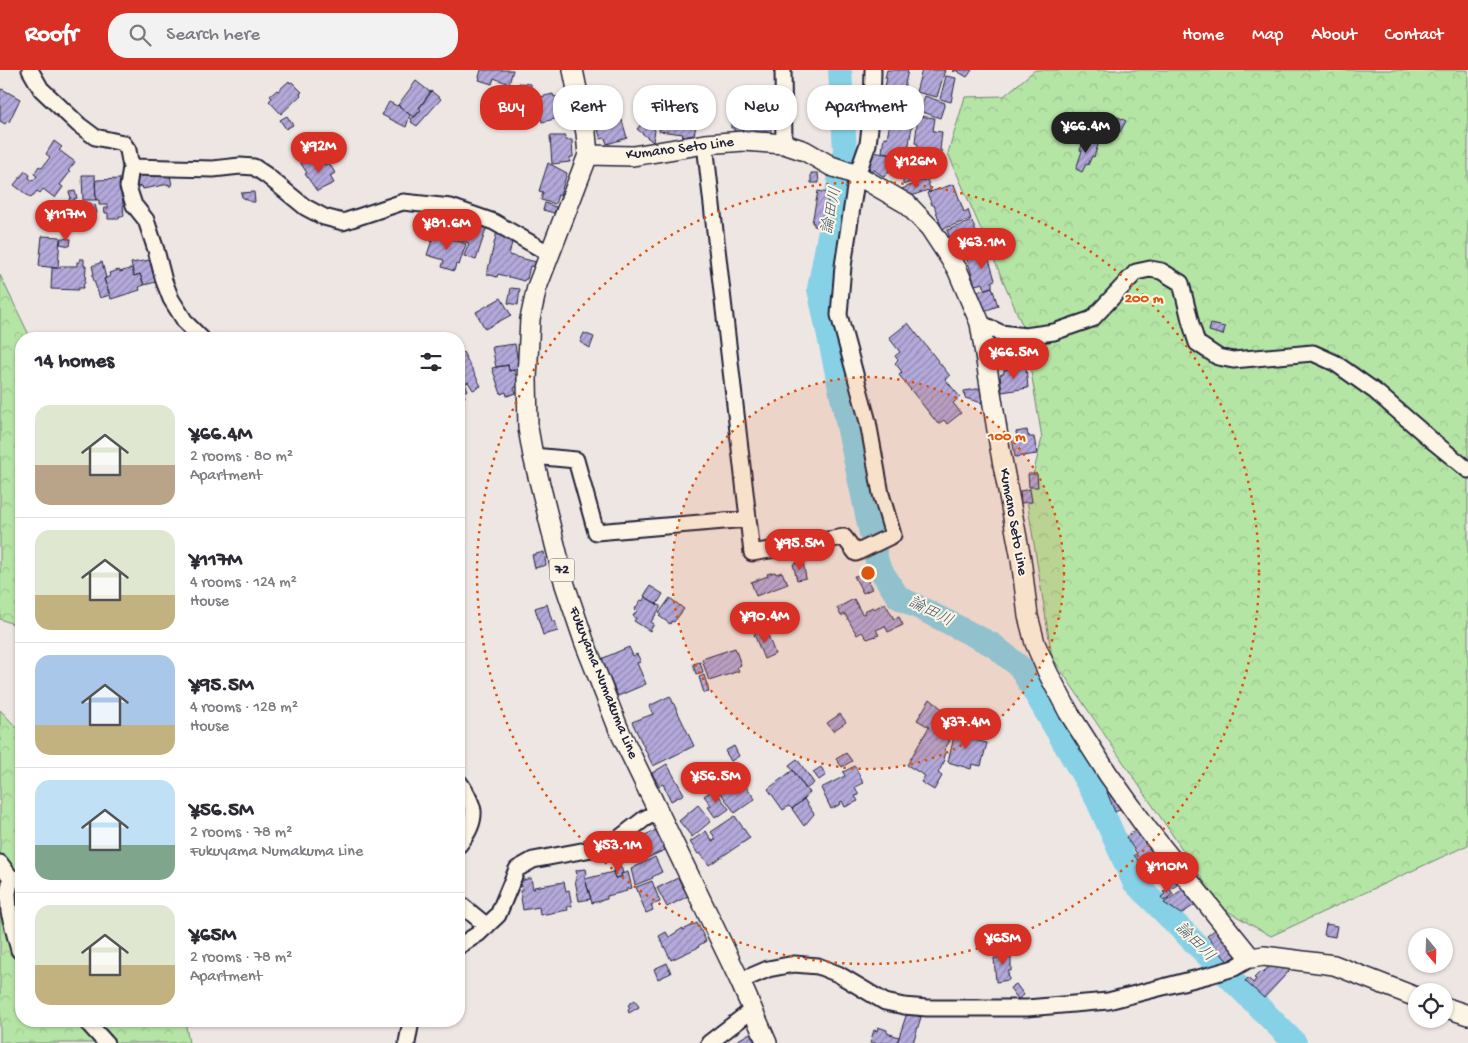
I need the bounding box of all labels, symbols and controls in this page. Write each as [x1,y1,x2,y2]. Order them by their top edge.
search box [108,13,458,58]
text: Roofr [25,21,78,50]
icon: search [126,21,154,49]
text: Search here [166,24,260,47]
text: Home [1182,25,1224,46]
text: Map [1252,25,1283,46]
text: About [1311,25,1357,46]
text: Contact [1385,25,1443,46]
chip: Buy [480,85,543,130]
chip: Rent [553,85,623,130]
chip: Filters [633,85,716,130]
chip: New [726,85,797,130]
chip: Apartment [807,85,924,130]
pin: ¥66.4M [1045,112,1127,154]
text: ¥66.4M [1062,118,1110,137]
pin: ¥92M [289,132,349,174]
street label: Kumano Seto Line [625,133,735,165]
text: ¥92M [302,138,336,157]
pin: ¥126M [881,146,951,189]
text: ¥126M [896,153,936,172]
water label: 論田川 [818,185,847,236]
pin: ¥117M [31,200,101,242]
text: ¥117M [46,206,86,225]
pin: ¥81.6M [406,208,488,251]
text: ¥81.6M [424,215,470,234]
pin: ¥63.1M [941,228,1023,270]
text: ¥63.1M [959,234,1005,253]
text: 200 m [1125,290,1164,308]
pin: ¥66.5M [973,338,1055,380]
text: ¥66.5M [990,344,1038,363]
icon: filters [417,348,445,376]
text: 14 homes [35,350,114,375]
text: ¥66.4M [190,423,252,448]
icon: home [75,425,135,485]
text: 100 m [987,428,1026,446]
text: 2 rooms · 80 m² [190,448,293,467]
text: Apartment [190,467,262,486]
street label: Kumano Seto Line [995,467,1031,577]
pin: ¥95.5M [759,528,841,571]
text: ¥95.5M [776,535,824,554]
text: ¥117M [190,549,242,574]
icon: home [75,550,135,610]
road number: 72 [550,558,574,582]
centre of rings [859,564,877,582]
text: 4 rooms · 124 m² [190,574,297,593]
text: House [190,593,229,612]
water label: 論田川 [904,593,956,632]
pin: ¥90.4M [724,602,806,644]
street label: Fukuyama Numakuma Line [564,603,642,762]
text: ¥90.4M [741,608,789,627]
text: ¥95.5M [190,674,254,699]
icon: home [75,675,135,735]
text: 4 rooms · 128 m² [190,699,298,718]
pin: ¥37.4M [925,708,1007,750]
text: ¥37.4M [942,714,990,733]
text: House [190,718,229,737]
pin: ¥56.5M [675,762,757,804]
text: ¥56.5M [692,768,740,787]
text: ¥56.5M [190,799,254,824]
icon: home [75,800,135,860]
text: 2 rooms · 78 m² [190,824,292,843]
pin: ¥53.1M [577,830,659,873]
text: ¥53.1M [595,837,641,856]
text: Fukuyama Numakuma Line [190,843,363,862]
pin: ¥110M [1132,852,1202,894]
text: ¥110M [1147,858,1187,877]
water label: 論田川 [1170,919,1218,967]
text: ¥65M [190,924,236,949]
pin: ¥65M [973,924,1033,966]
icon: home [75,925,135,985]
north arrow [1408,928,1452,972]
map controls [1408,928,1453,1028]
text: ¥65M [985,930,1021,949]
text: 2 rooms · 78 m² [190,949,292,968]
text: Apartment [190,968,262,987]
button: locate [1408,983,1453,1028]

